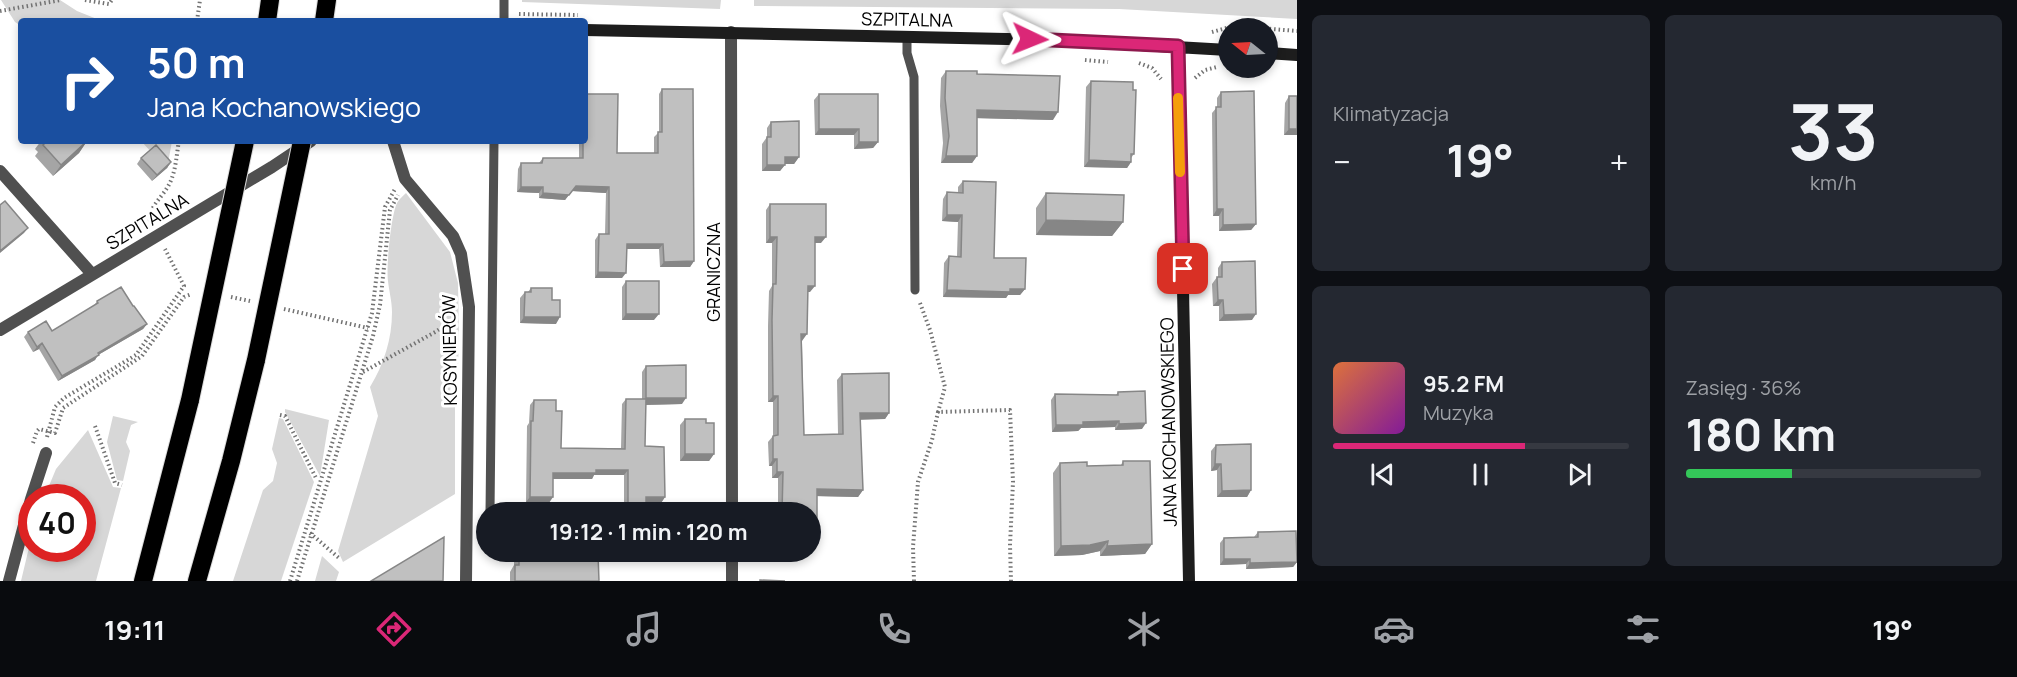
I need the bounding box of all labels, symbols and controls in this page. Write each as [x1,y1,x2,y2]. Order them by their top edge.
street label: SZPITALNA [861,6,954,32]
position arrow [998,7,1062,71]
north arrow [1218,18,1278,78]
map controls [1218,18,1278,78]
text: 50 m [147,33,245,91]
icon: right [48,42,126,120]
text: 33 [1788,77,1879,183]
text: Jana Kochanowskiego [147,88,421,125]
text: Klimatyzacja [1333,100,1449,127]
text: 19° [1446,129,1514,191]
text: − [1333,139,1351,184]
text: + [1609,139,1628,184]
text: km/h [1810,169,1857,196]
street label: SZPITALNA [101,187,193,255]
street label: GRANICZNA [701,222,725,322]
pin [1157,243,1208,294]
icon: arrive [1166,252,1199,285]
street label: KOSYNIERÓW [436,294,462,406]
street label: JANA KOCHANOWSKIEGO [1154,317,1182,527]
text: 95.2 FM [1423,369,1504,399]
text: Zasięg · 36% [1686,374,1802,401]
text: Muzyka [1423,399,1494,426]
text: 180 km [1686,403,1836,465]
icon: previous [1366,458,1399,491]
icon: pause [1464,458,1497,491]
icon: next [1563,458,1596,491]
speed limit sign: 40 [18,484,96,562]
text: 19:12 · 1 min · 120 m [549,517,748,547]
icon: directions [373,608,415,650]
icon: music [623,608,665,650]
icon: phone [873,608,915,650]
icon: climate [1123,608,1165,650]
icon: car [1373,608,1415,650]
icon: filters [1622,608,1664,650]
text: 19:11 [104,611,165,648]
text: 19° [1872,611,1913,648]

